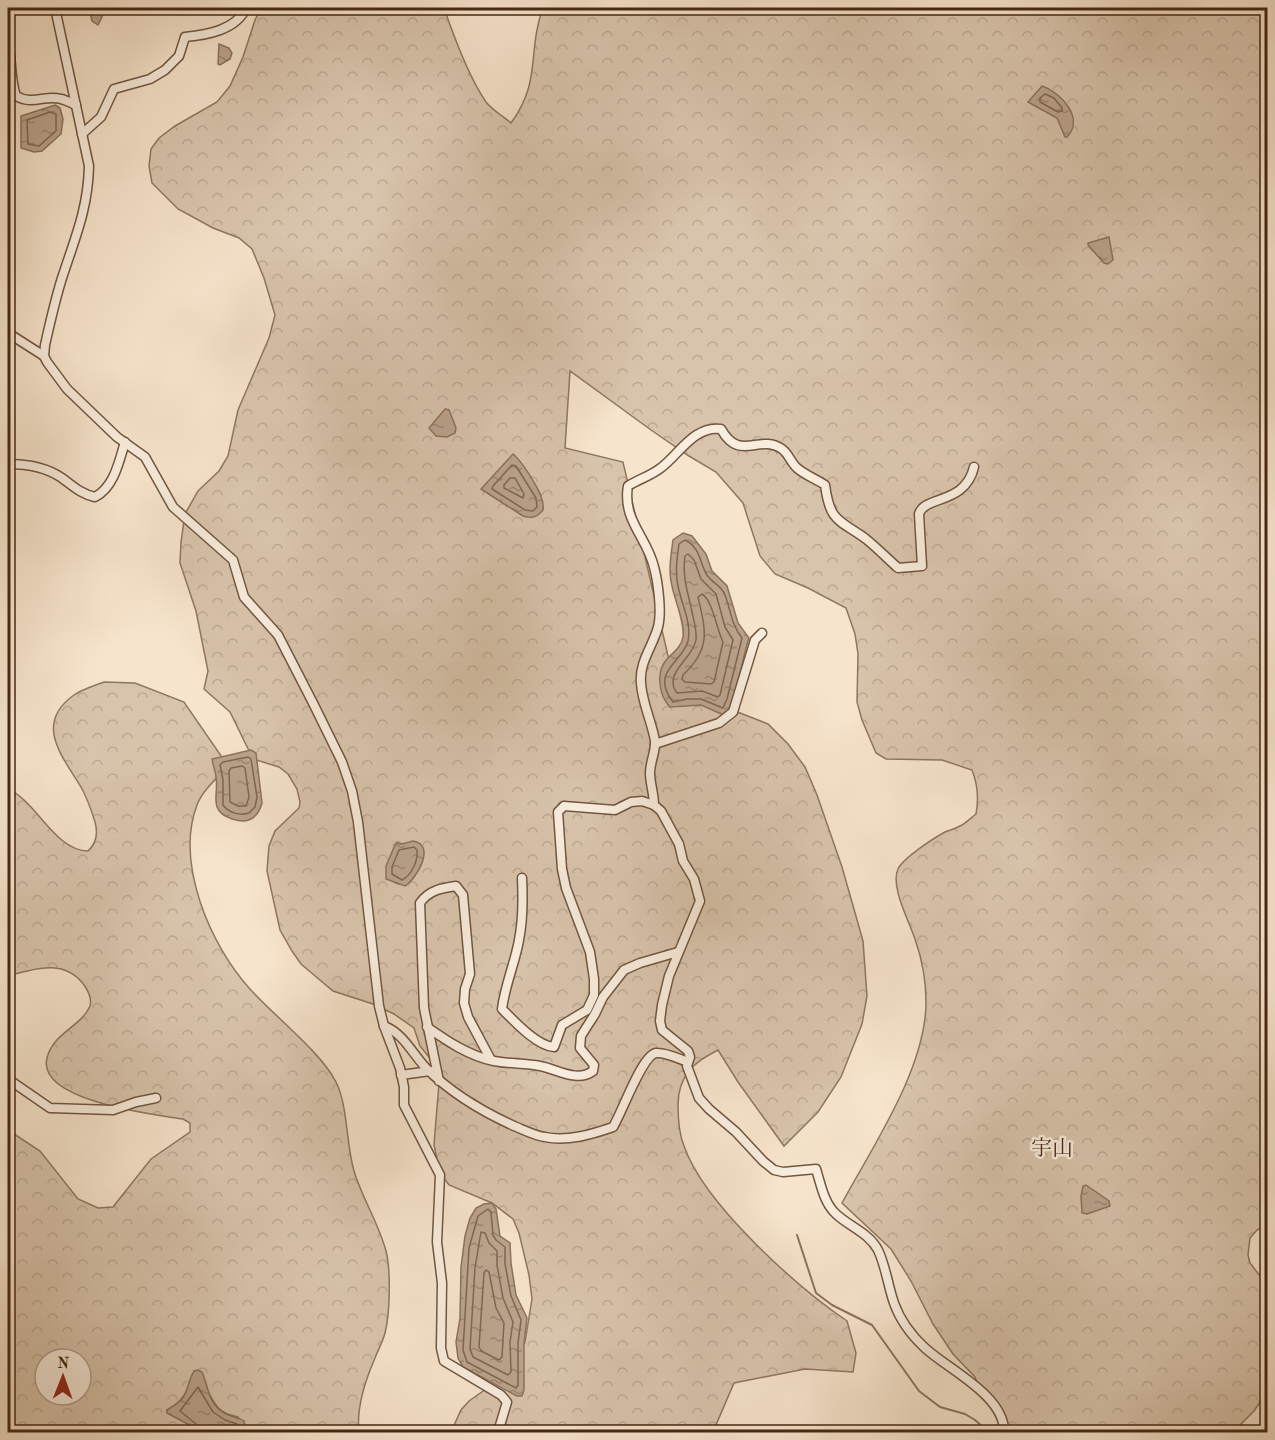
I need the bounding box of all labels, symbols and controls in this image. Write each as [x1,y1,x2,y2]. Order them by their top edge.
district label: 宇山 [1031,1137,1073,1160]
north arrow [33,1347,93,1407]
text: N [57,1356,70,1372]

